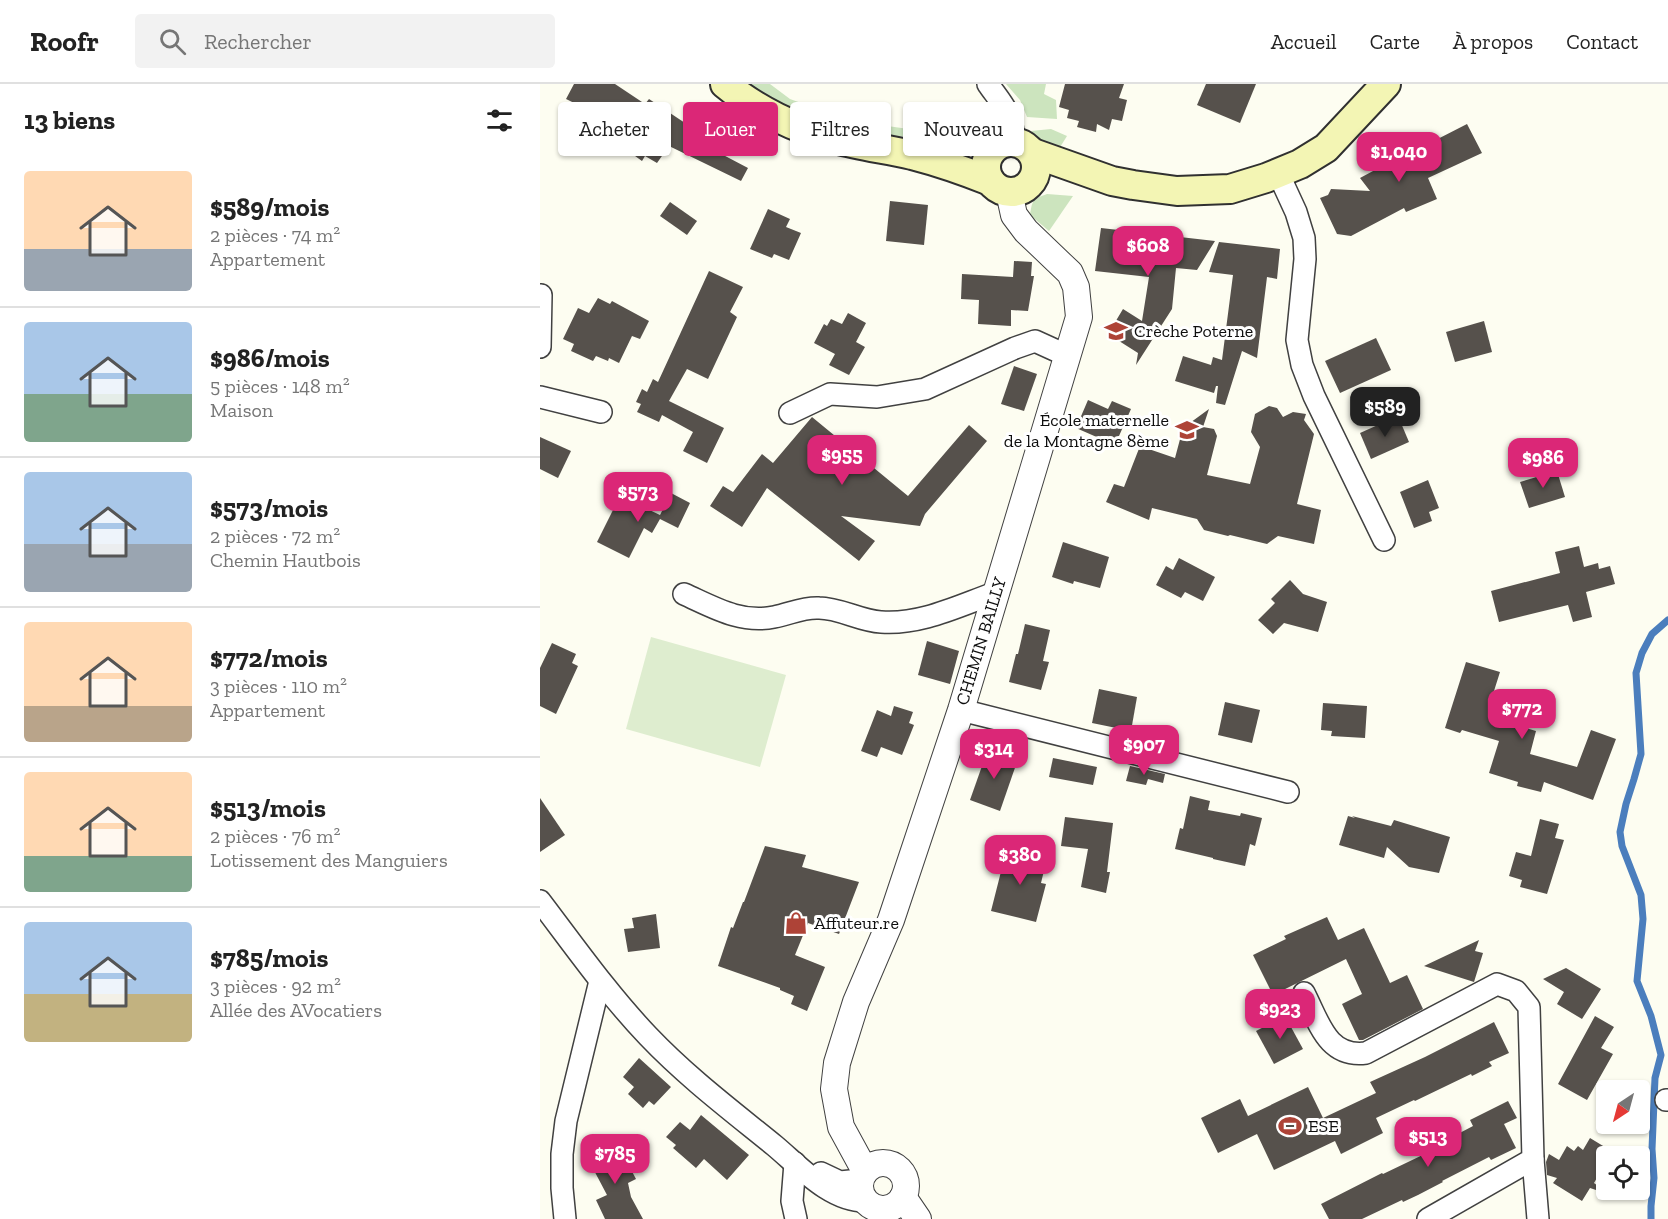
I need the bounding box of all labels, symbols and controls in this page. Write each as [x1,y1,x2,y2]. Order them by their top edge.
search box [135,14,555,68]
text: Roofr [30,25,99,58]
icon: search [156,25,189,58]
text: Rechercher [204,28,312,55]
text: Accueil [1271,29,1337,54]
text: Carte [1370,29,1420,54]
text: À propos [1453,29,1533,54]
text: Contact [1566,29,1638,54]
chip: Acheter [558,102,671,156]
chip: Louer [683,102,778,156]
chip: Filtres [790,102,891,156]
chip: Nouveau [903,102,1024,156]
text: 13 biens [24,104,115,136]
icon: filters [483,104,516,137]
pin: $1,040 [1350,132,1448,183]
text: $1,040 [1371,139,1427,163]
text: $589/mois [210,191,329,223]
icon: home [72,195,144,267]
text: 2 pièces · 74 m² [210,223,340,247]
pin: $608 [1112,226,1184,277]
text: $608 [1127,233,1169,257]
text: Appartement [210,247,325,271]
school or university icon: Crèche Poterne [1103,318,1129,344]
place label: Crèche Poterne [1134,320,1253,342]
text: $986/mois [210,342,330,374]
icon: home [72,346,144,418]
text: 5 pièces · 148 m² [210,374,350,398]
pin: $589 [1349,387,1421,438]
text: $589 [1364,394,1406,418]
text: Maison [210,398,273,422]
place label: École maternelle de la Montagne 8ème [1004,409,1169,452]
school or university icon: École maternelle de la Montagne 8ème [1174,417,1200,443]
pin: $955 [806,435,878,486]
pin: $986 [1507,438,1579,489]
text: $955 [821,442,863,466]
text: $986 [1522,445,1564,469]
pin: $573 [602,472,674,523]
text: $573 [618,479,658,503]
text: $573/mois [210,492,328,524]
icon: home [72,496,144,568]
text: 2 pièces · 72 m² [210,524,340,548]
text: Chemin Hautbois [210,548,361,572]
street label: CHEMIN BAILLY [951,574,1011,708]
text: $772/mois [210,642,328,674]
icon: home [72,646,144,718]
text: 3 pièces · 110 m² [210,674,347,698]
pin: $772 [1486,689,1558,740]
text: $772 [1502,696,1542,720]
text: Appartement [210,698,325,722]
pin: $907 [1108,725,1180,776]
pin: $314 [958,729,1030,780]
text: $907 [1123,732,1165,756]
text: $314 [974,736,1014,760]
text: $513/mois [210,792,326,824]
icon: home [72,796,144,868]
text: 2 pièces · 76 m² [210,824,340,848]
pin: $380 [984,835,1056,886]
text: $380 [999,842,1041,866]
text: Lotissement des Manguiers [210,848,448,872]
shop icon: Affuteur.re [783,910,809,936]
place label: Affuteur.re [814,912,899,934]
text: $785/mois [210,942,328,974]
icon: home [72,946,144,1018]
text: 3 pièces · 92 m² [210,974,341,998]
pin: $923 [1244,989,1316,1040]
text: $923 [1259,996,1301,1020]
text: Allée des AVocatiers [210,998,382,1022]
north arrow [1596,1080,1650,1134]
map controls [1596,1080,1650,1200]
sports icon: ESE [1277,1113,1303,1139]
place label: ESE [1308,1115,1339,1137]
pin: $513 [1392,1117,1464,1168]
text: $513 [1409,1124,1448,1148]
pin: $785 [579,1134,651,1185]
text: $785 [595,1141,635,1165]
button: locate [1596,1146,1650,1200]

